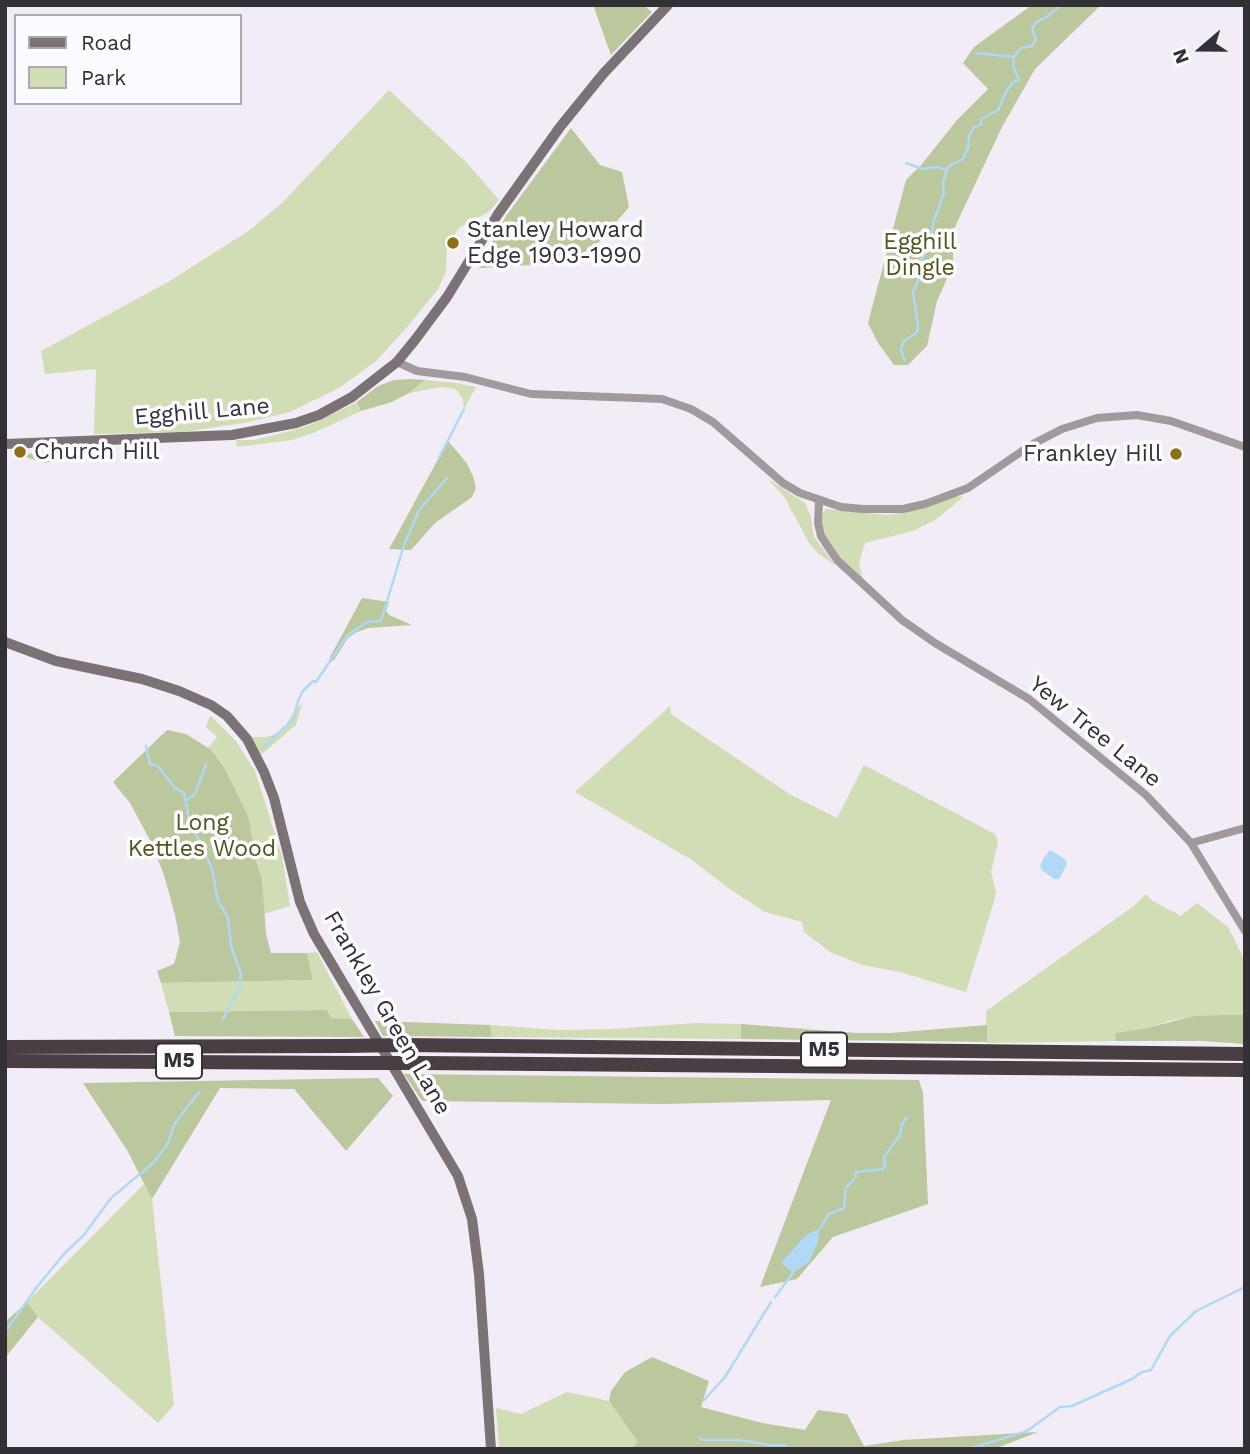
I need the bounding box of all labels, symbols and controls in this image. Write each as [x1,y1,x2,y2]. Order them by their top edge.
legend [14,14,242,105]
north arrow [1166,14,1236,84]
text: Road [81,30,132,55]
text: N [1168,46,1194,67]
text: Park [81,65,126,90]
place label: Stanley Howard Edge 1903-1990 [467,216,644,270]
park label: Egghill Dingle [883,228,957,282]
marker: Stanley Howard Edge 1903-1990 [445,235,461,251]
street label: Egghill Lane [133,392,271,432]
place label: Church Hill [34,438,159,466]
place label: Frankley Hill [1023,440,1162,468]
marker: Church Hill [12,444,28,460]
marker: Frankley Hill [1168,446,1184,462]
street label: Yew Tree Lane [1024,670,1166,794]
park label: Long Kettles Wood [128,809,276,863]
street label: Frankley Green Lane [317,906,457,1120]
road number: M5 [801,1032,847,1068]
road number: M5 [156,1044,202,1078]

